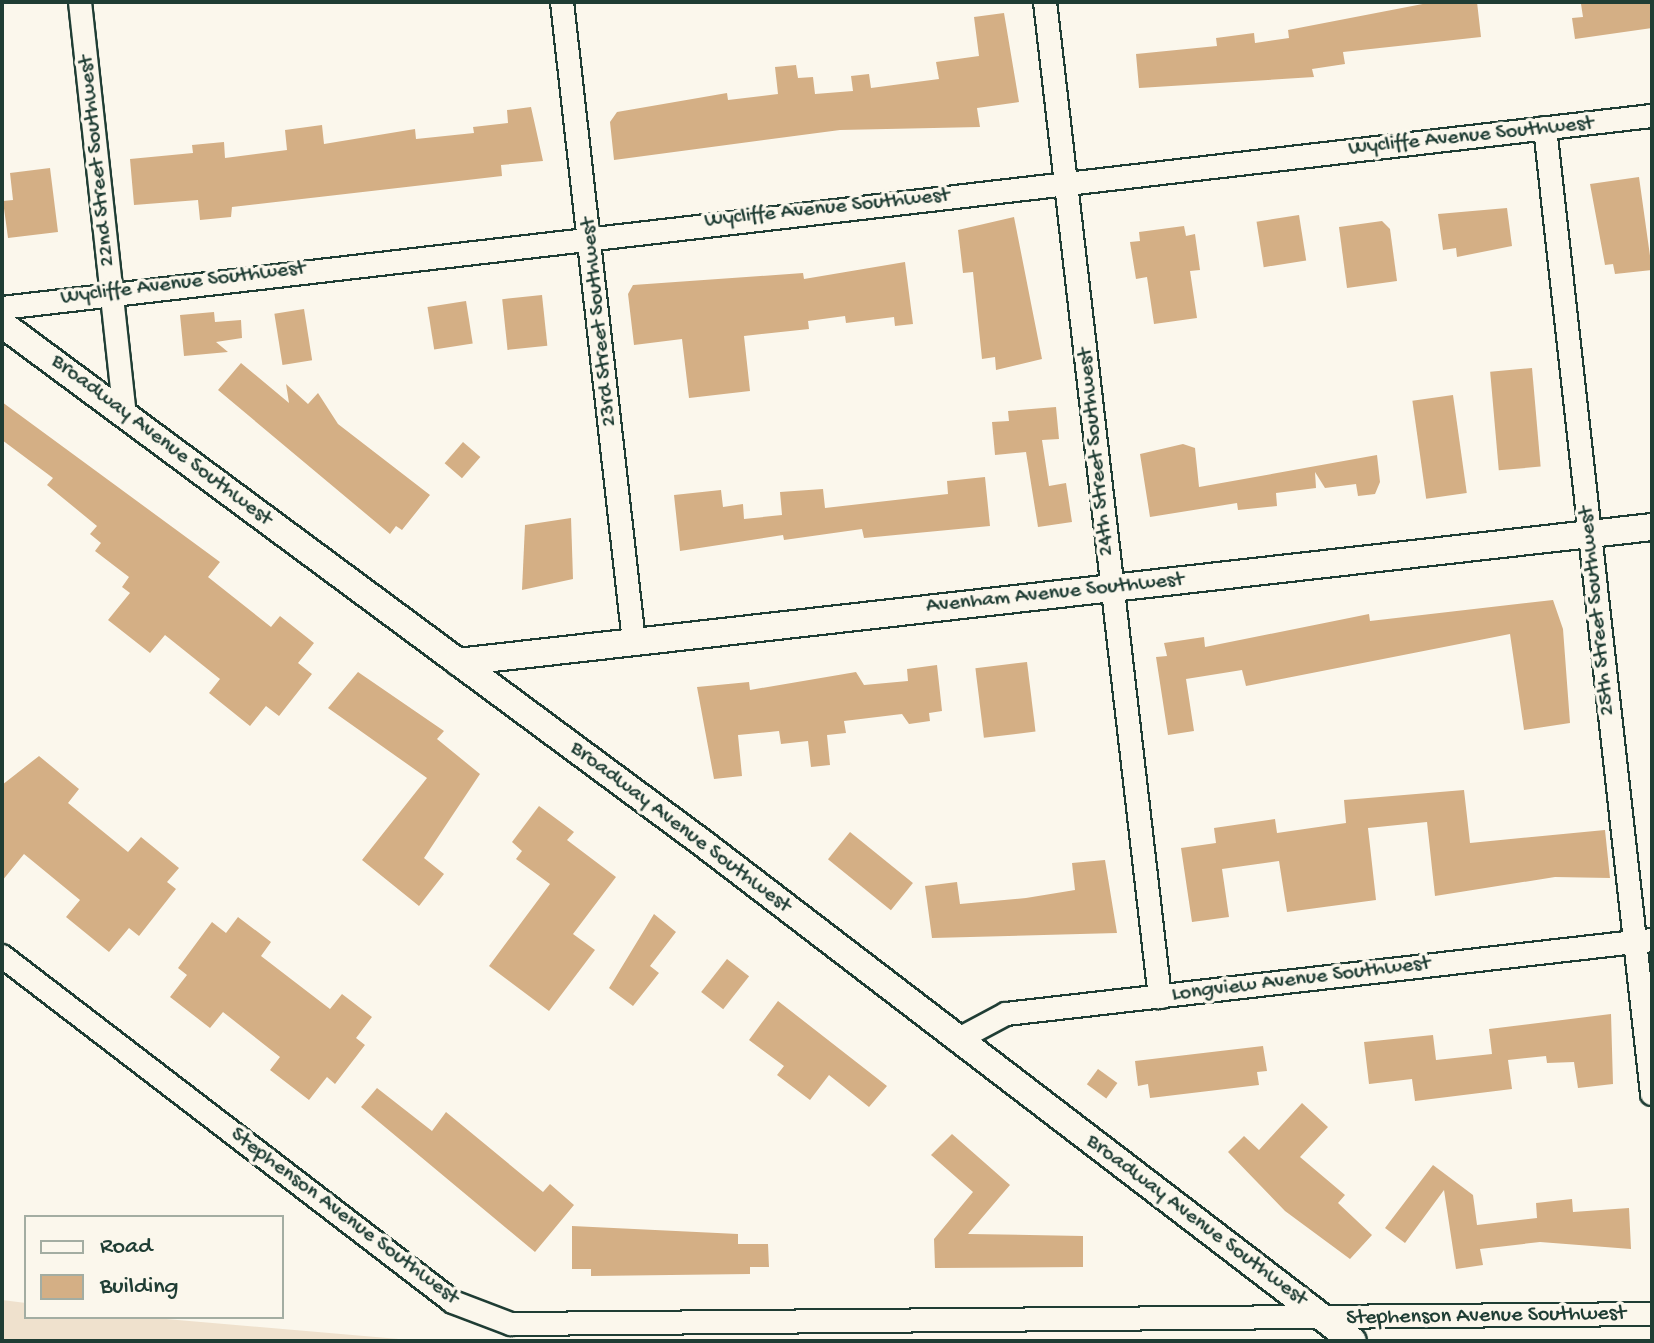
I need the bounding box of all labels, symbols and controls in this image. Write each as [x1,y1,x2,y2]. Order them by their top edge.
street label: 22nd Street Southwest [74,54,122,268]
street label: Wycliffe Avenue Southwest [1347,111,1595,163]
street label: Wycliffe Avenue Southwest [703,183,951,235]
street label: 23rd Street Southwest [576,216,624,428]
street label: Wycliffe Avenue Southwest [59,256,307,312]
street label: 24th Street Southwest [1073,347,1121,557]
street label: Broadway Avenue Southwest [45,349,277,533]
street label: 25th Street Southwest [1574,505,1622,717]
street label: Avenham Avenue Southwest [925,567,1185,621]
street label: Broadway Avenue Southwest [564,736,796,920]
street label: Longview Avenue Southwest [1170,951,1432,1009]
street label: Stephenson Avenue Southwest [224,1122,464,1312]
street label: Broadway Avenue Southwest [1080,1129,1312,1313]
legend [24,1215,284,1319]
text: Road [100,1233,152,1262]
text: Building [100,1273,178,1302]
street label: Stephenson Avenue Southwest [1346,1301,1626,1333]

